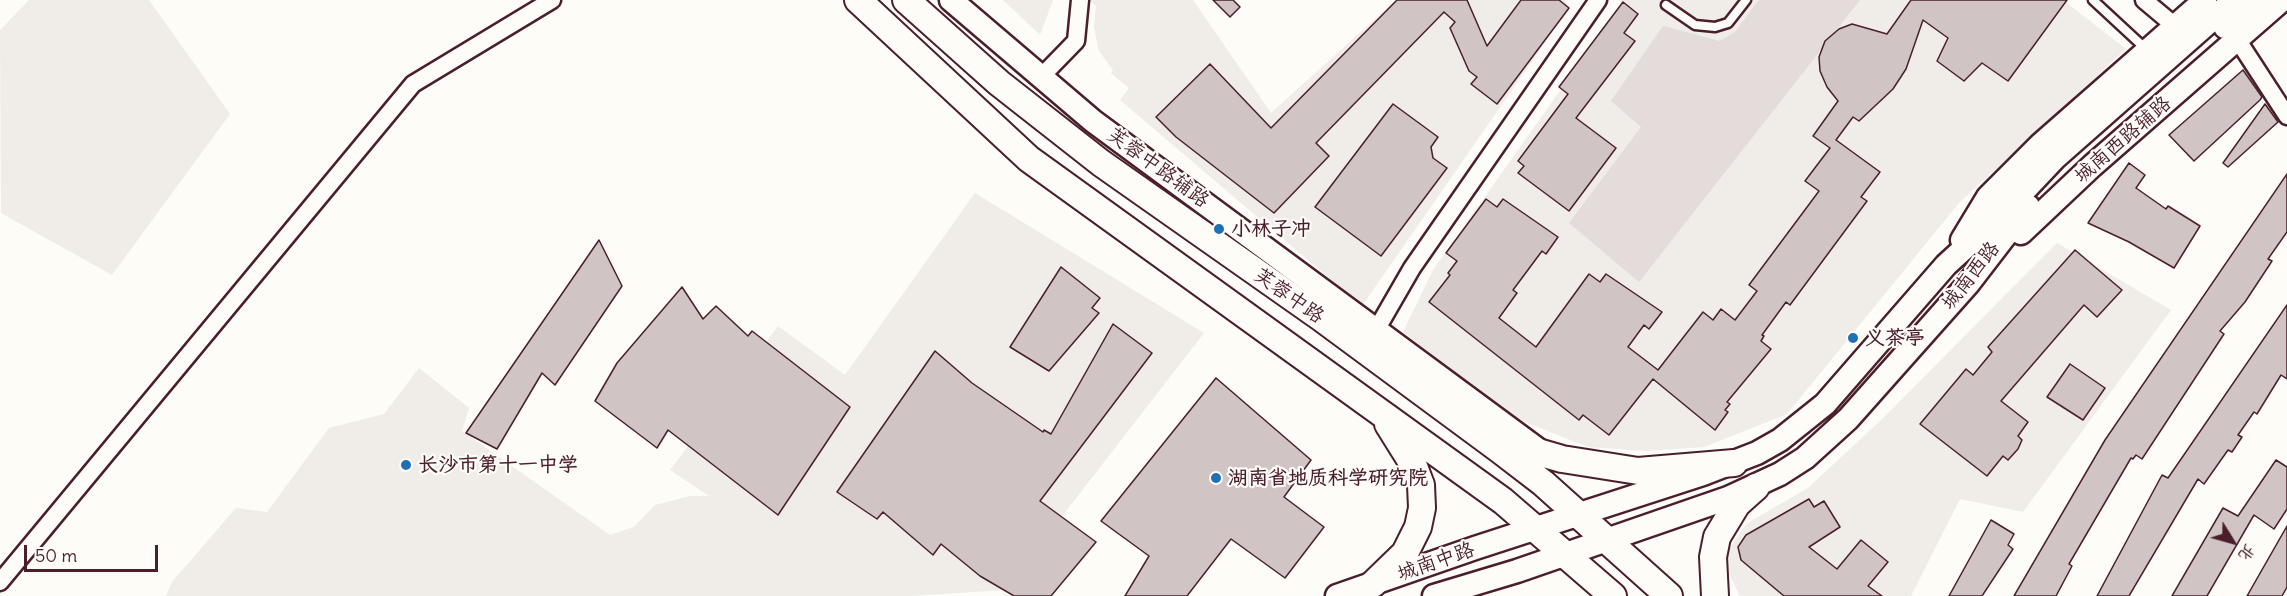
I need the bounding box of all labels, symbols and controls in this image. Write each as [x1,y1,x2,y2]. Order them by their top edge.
street label: 城南西路辅路 [2070,92,2176,188]
street label: 芙蓉中路辅路 [1102,123,1214,213]
place label: 小林子冲 [1231,217,1311,241]
marker: 小林子冲 [1212,222,1226,236]
street label: 城南西路 [1937,237,2005,315]
street label: 芙蓉中路 [1249,263,1329,329]
place label: 义茶亭 [1865,326,1925,350]
marker: 义茶亭 [1846,331,1860,345]
place label: 长沙市第十一中学 [418,453,578,477]
marker: 长沙市第十一中学 [399,458,413,472]
place label: 湖南省地质科学研究院 [1228,466,1428,490]
marker: 湖南省地质科学研究院 [1209,471,1223,485]
north arrow [2203,512,2263,572]
scale bar [27,533,160,571]
street label: 城南中路 [1394,538,1478,586]
text: 北 [2235,540,2260,565]
text: 50 m [35,544,77,567]

